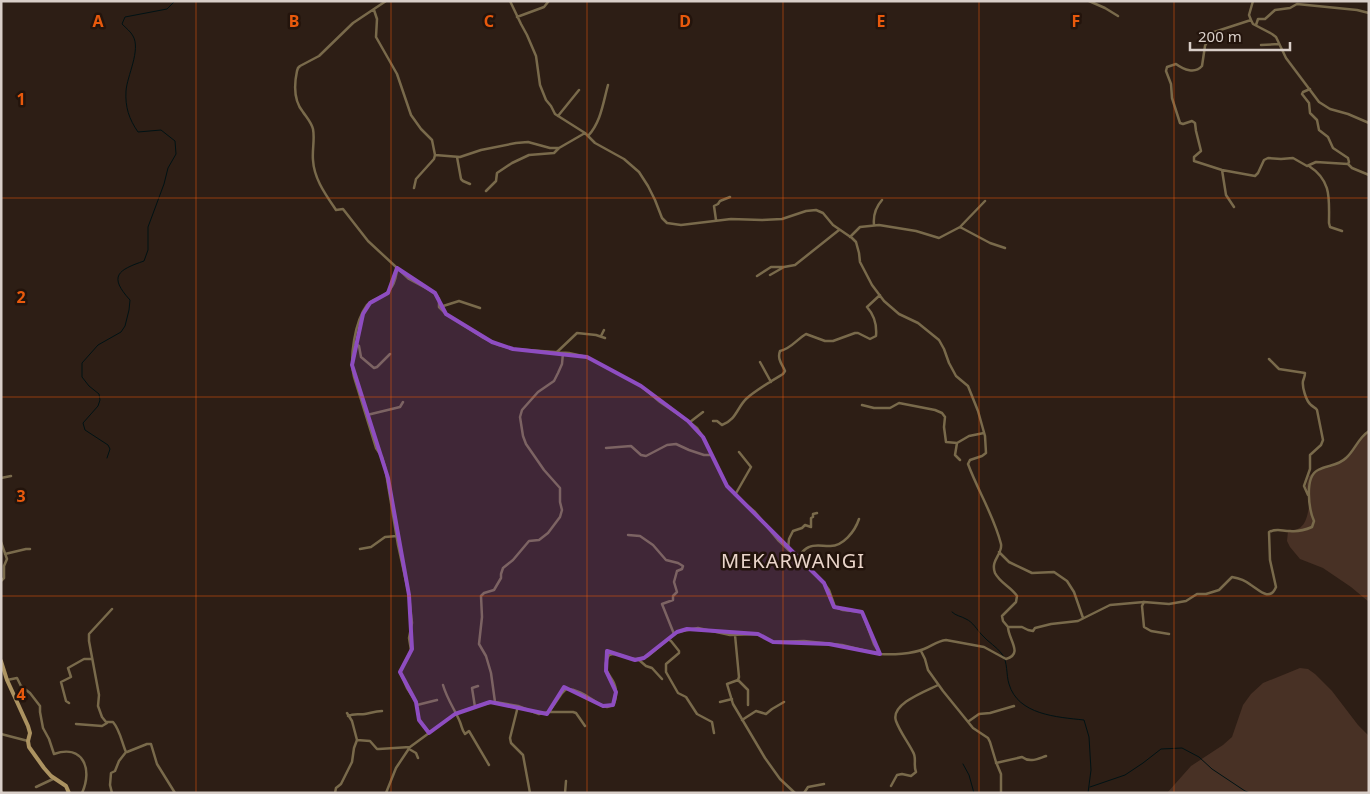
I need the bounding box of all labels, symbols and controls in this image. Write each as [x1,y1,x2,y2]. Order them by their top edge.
text: A [92,10,104,32]
text: B [289,10,299,32]
text: C [484,10,494,32]
text: D [679,10,691,32]
text: E [877,10,886,32]
text: F [1072,10,1080,32]
scale bar [1190,20,1290,52]
text: 200 m [1198,26,1242,46]
text: 1 [16,88,26,110]
text: 2 [16,286,26,308]
text: 3 [16,485,26,507]
district label: MEKARWANGI [721,547,865,574]
text: 4 [16,683,26,705]

